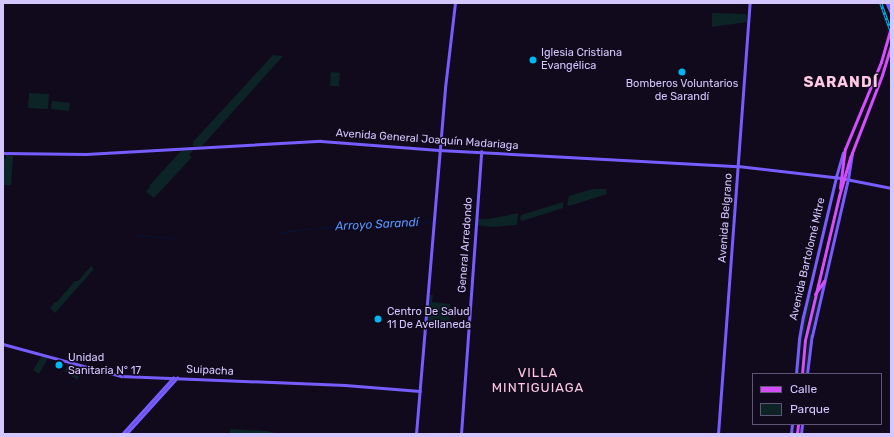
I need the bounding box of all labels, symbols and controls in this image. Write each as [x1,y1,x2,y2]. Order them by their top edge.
place label: Iglesia Cristiana Evangélica [541,47,622,73]
marker: Iglesia Cristiana Evangélica [528,55,538,65]
marker: Bomberos Voluntarios de Sarandí [677,67,687,77]
district label: SARANDÍ [803,74,879,92]
place label: Bomberos Voluntarios de Sarandí [626,78,738,104]
street label: Avenida General Joaquín Madariaga [335,127,519,153]
street label: Avenida Belgrano [716,173,736,263]
street label: Avenida Bartolomé Mitre [787,196,829,322]
street label: General Arredondo [456,197,476,293]
water label: Arroyo Sarandí [335,216,419,234]
place label: Centro De Salud 11 De Avellaneda [387,306,471,332]
marker: Centro De Salud 11 De Avellaneda [372,313,384,325]
place label: Unidad Sanitaria N° 17 [68,352,141,378]
marker: Unidad Sanitaria N° 17 [53,359,65,371]
street label: Suipacha [186,363,234,379]
district label: VILLA MINTIGUIAGA [492,366,584,397]
legend [752,373,882,425]
text: Calle [790,382,817,396]
text: Parque [790,402,830,416]

